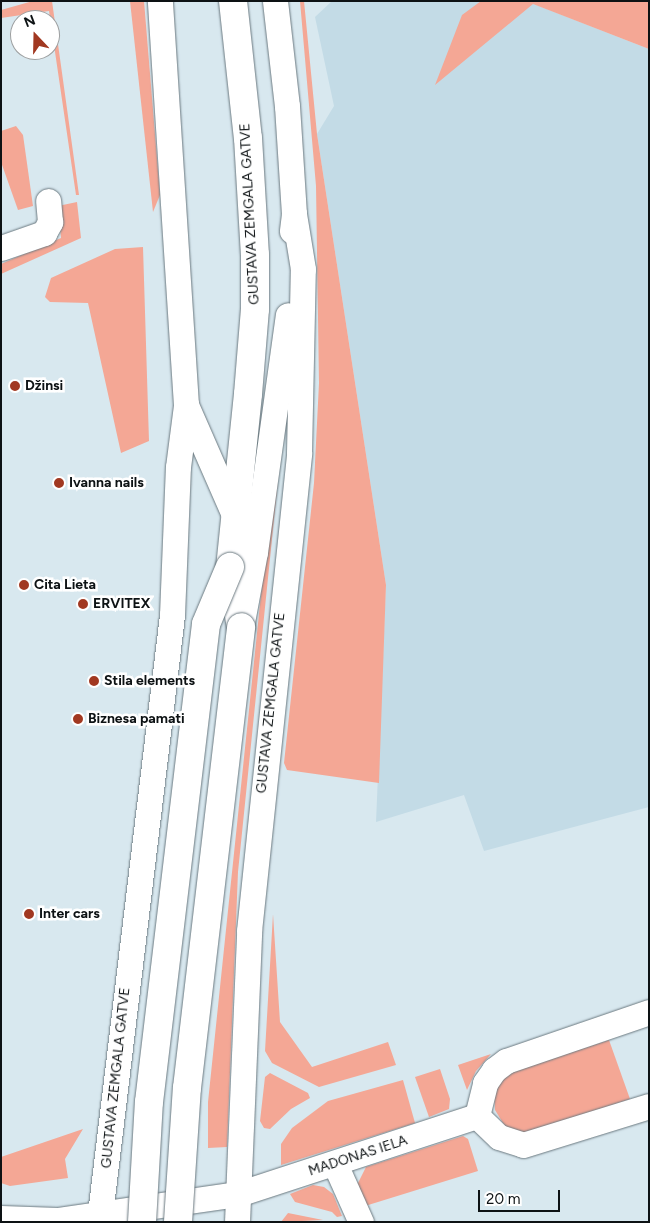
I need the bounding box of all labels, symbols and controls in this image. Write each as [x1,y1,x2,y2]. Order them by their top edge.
north arrow [10,10,60,60]
text: N [22,12,38,31]
street label: GUSTAVA ZEMGALA GATVE [237,123,263,305]
place label: Džinsi [25,378,63,394]
marker: Džinsi [9,380,21,392]
place label: Ivanna nails [69,475,144,491]
marker: Ivanna nails [53,477,65,489]
place label: Cita Lieta [34,577,96,593]
marker: Cita Lieta [18,579,30,591]
place label: ERVITEX [93,596,150,612]
marker: ERVITEX [77,598,89,610]
street label: GUSTAVA ZEMGALA GATVE [253,612,289,794]
place label: Stila elements [104,673,195,689]
marker: Stila elements [88,675,100,687]
place label: Biznesa pamati [88,711,185,727]
marker: Biznesa pamati [72,713,84,725]
place label: Inter cars [39,906,100,922]
marker: Inter cars [23,908,35,920]
street label: GUSTAVA ZEMGALA GATVE [98,987,134,1169]
street label: MADONAS IELA [306,1132,410,1180]
scale bar [480,1180,562,1212]
text: 20 m [486,1190,520,1208]

